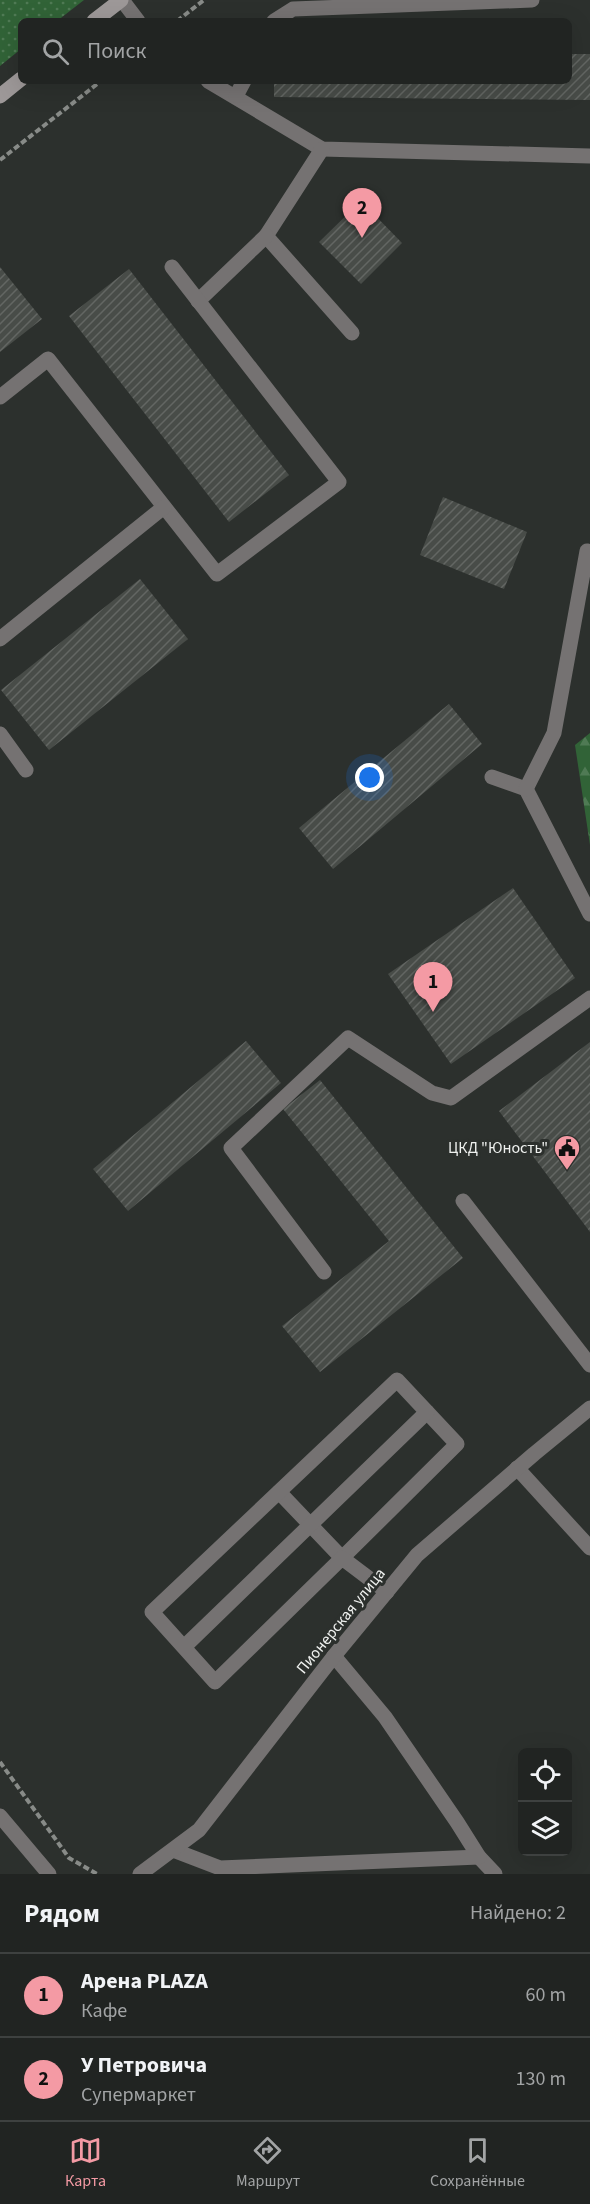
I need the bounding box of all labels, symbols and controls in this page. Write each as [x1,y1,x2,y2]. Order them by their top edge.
search box [18,18,572,84]
icon: search [39,35,72,68]
text: Поиск [87,35,146,67]
pin: 2 [342,188,382,238]
your location [355,763,384,792]
pin: 1 [414,962,452,1012]
public building icon: ЦКД "Юность" [552,1133,582,1171]
place label: ЦКД "Юность" [448,1137,548,1159]
street label: Пионерская улица [291,1563,391,1679]
map controls [518,1748,572,1856]
button: locate [518,1748,572,1802]
button: layers [518,1802,572,1856]
text: Рядом [24,1895,100,1932]
text: Найдено: 2 [470,1899,566,1927]
text: Арена PLAZA [81,1965,208,1997]
text: 1 [38,1981,49,2009]
text: 60 m [526,1981,566,2009]
text: Кафе [81,1997,127,2025]
text: У Петровича [81,2049,207,2081]
text: 2 [38,2065,49,2093]
text: 130 m [516,2065,566,2093]
text: Супермаркет [81,2081,196,2109]
tab: Карта [65,2134,106,2192]
tab: Маршрут [236,2134,300,2192]
tab: Сохранённые [430,2134,525,2192]

